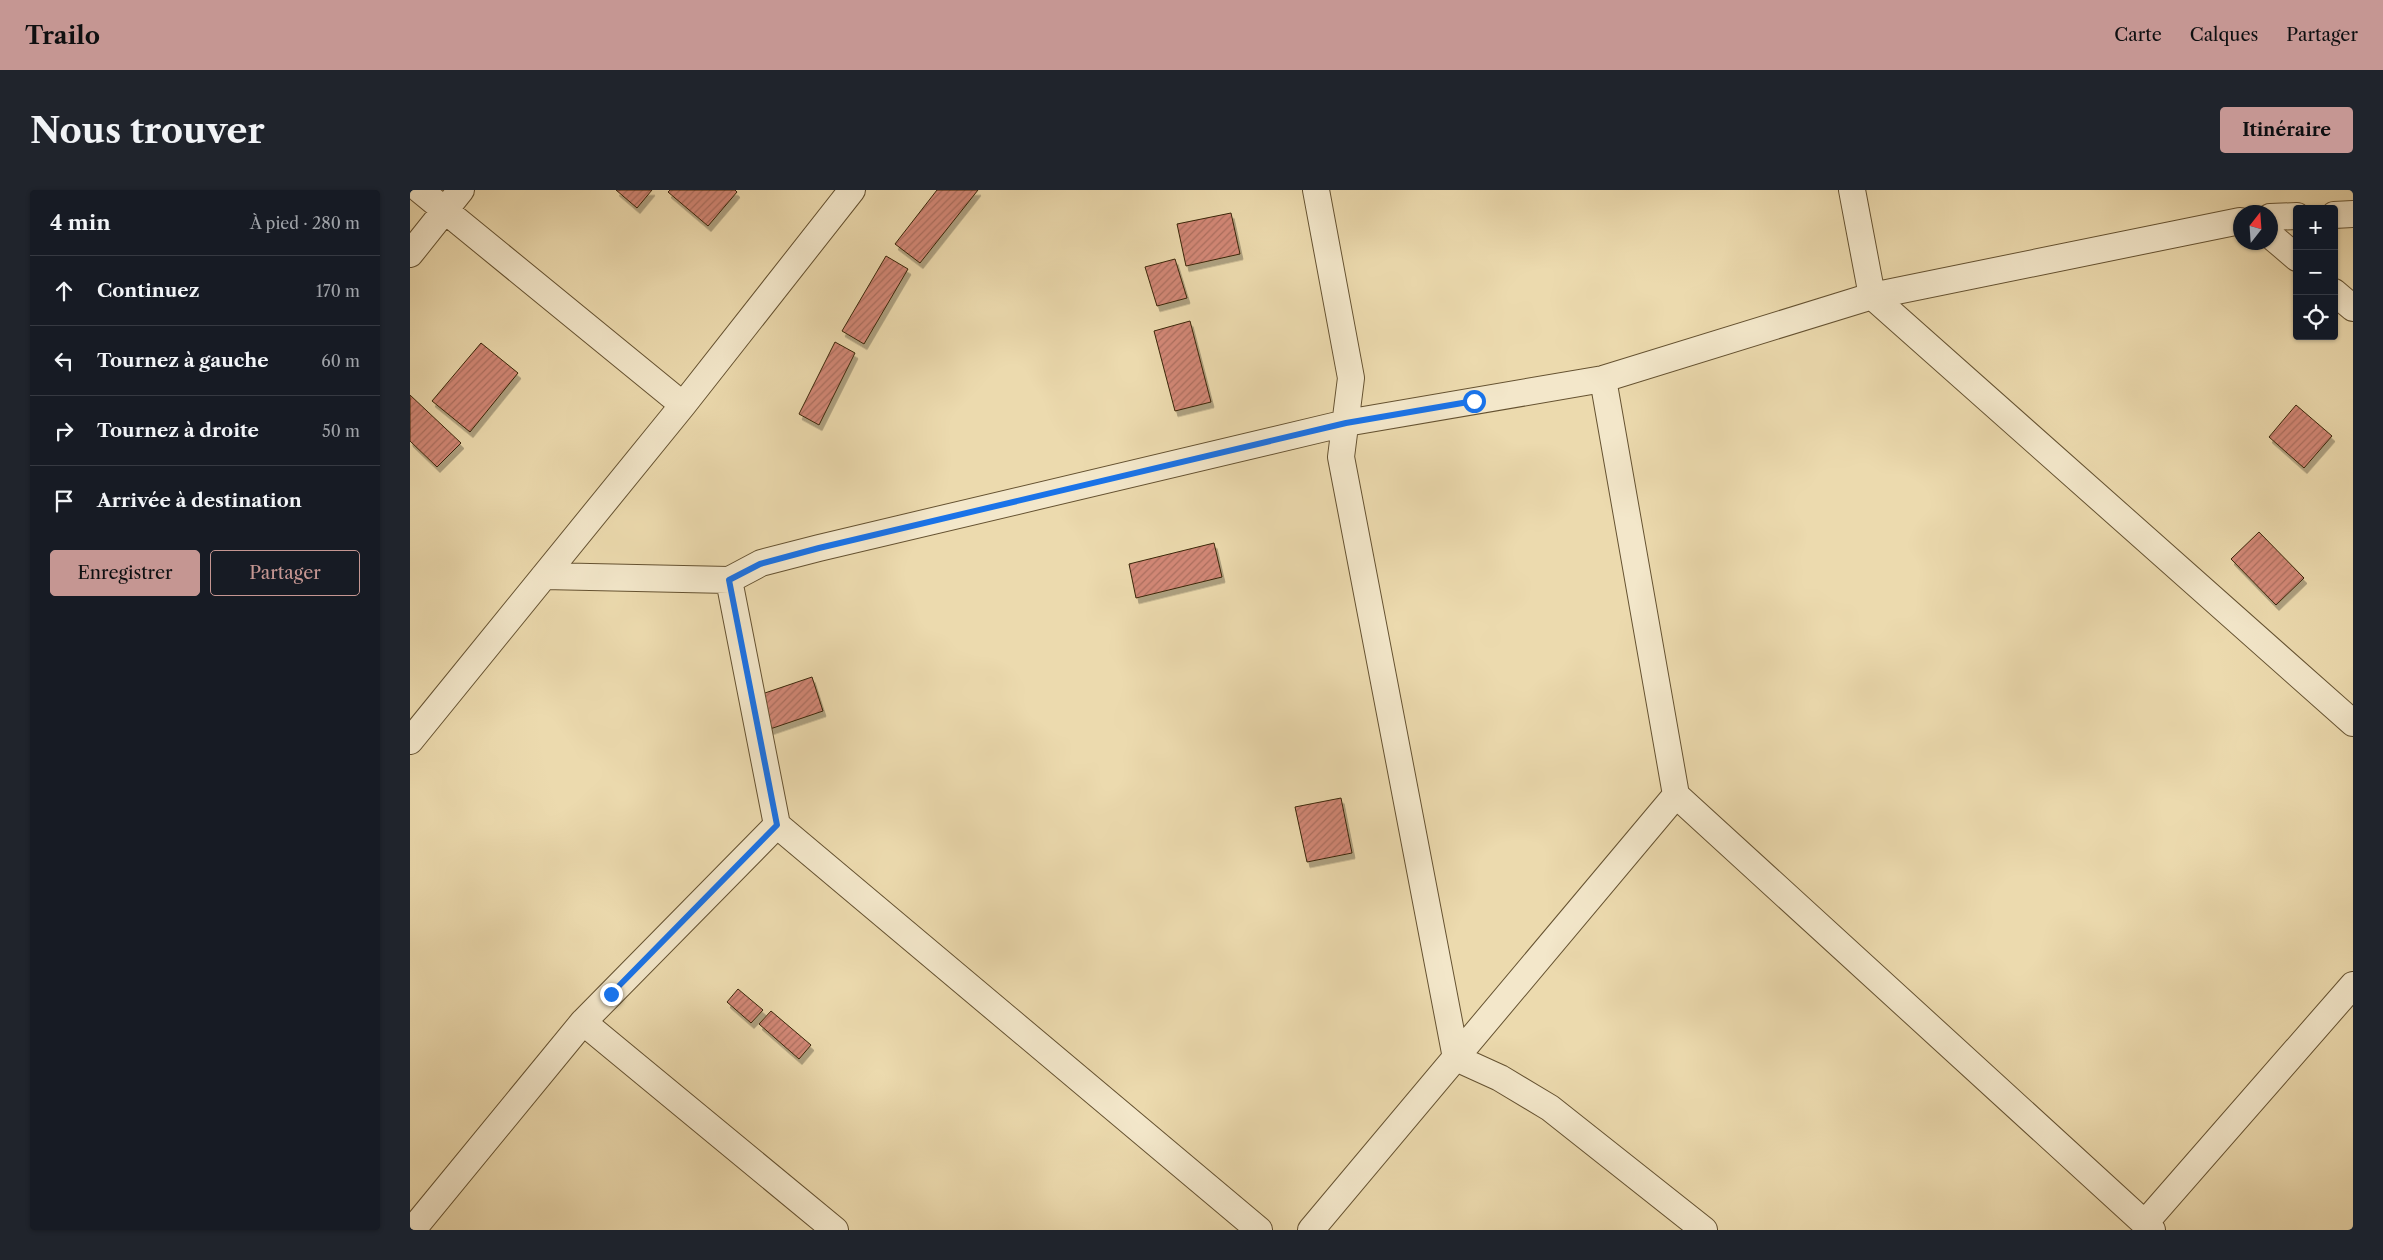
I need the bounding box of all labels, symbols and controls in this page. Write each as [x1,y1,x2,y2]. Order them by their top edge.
text: Trailo [25,21,100,50]
text: Carte [2114,24,2162,46]
text: Calques [2190,24,2258,46]
text: Partager [2286,24,2358,46]
button: Itinéraire [2220,107,2353,153]
text: Nous trouver [30,109,265,152]
north arrow [2233,205,2278,250]
map controls [2293,205,2338,340]
button: + [2293,205,2338,250]
text: 4 min [50,210,111,235]
text: À pied · 280 m [250,213,360,233]
button: − [2293,250,2338,295]
icon: ahead [50,277,78,305]
text: Continuez [97,279,199,302]
text: 170 m [316,281,360,301]
button: locate [2293,295,2338,340]
icon: left [50,347,78,375]
text: Tournez à gauche [97,349,269,372]
text: 60 m [321,351,360,371]
route start [1463,390,1486,413]
icon: right [50,417,78,445]
text: Tournez à droite [97,419,259,442]
text: 50 m [322,421,360,441]
icon: arrive [50,487,78,515]
text: Arrivée à destination [97,489,302,512]
button: Enregistrer [50,550,200,596]
button: Partager [210,550,360,596]
route end [600,983,623,1006]

